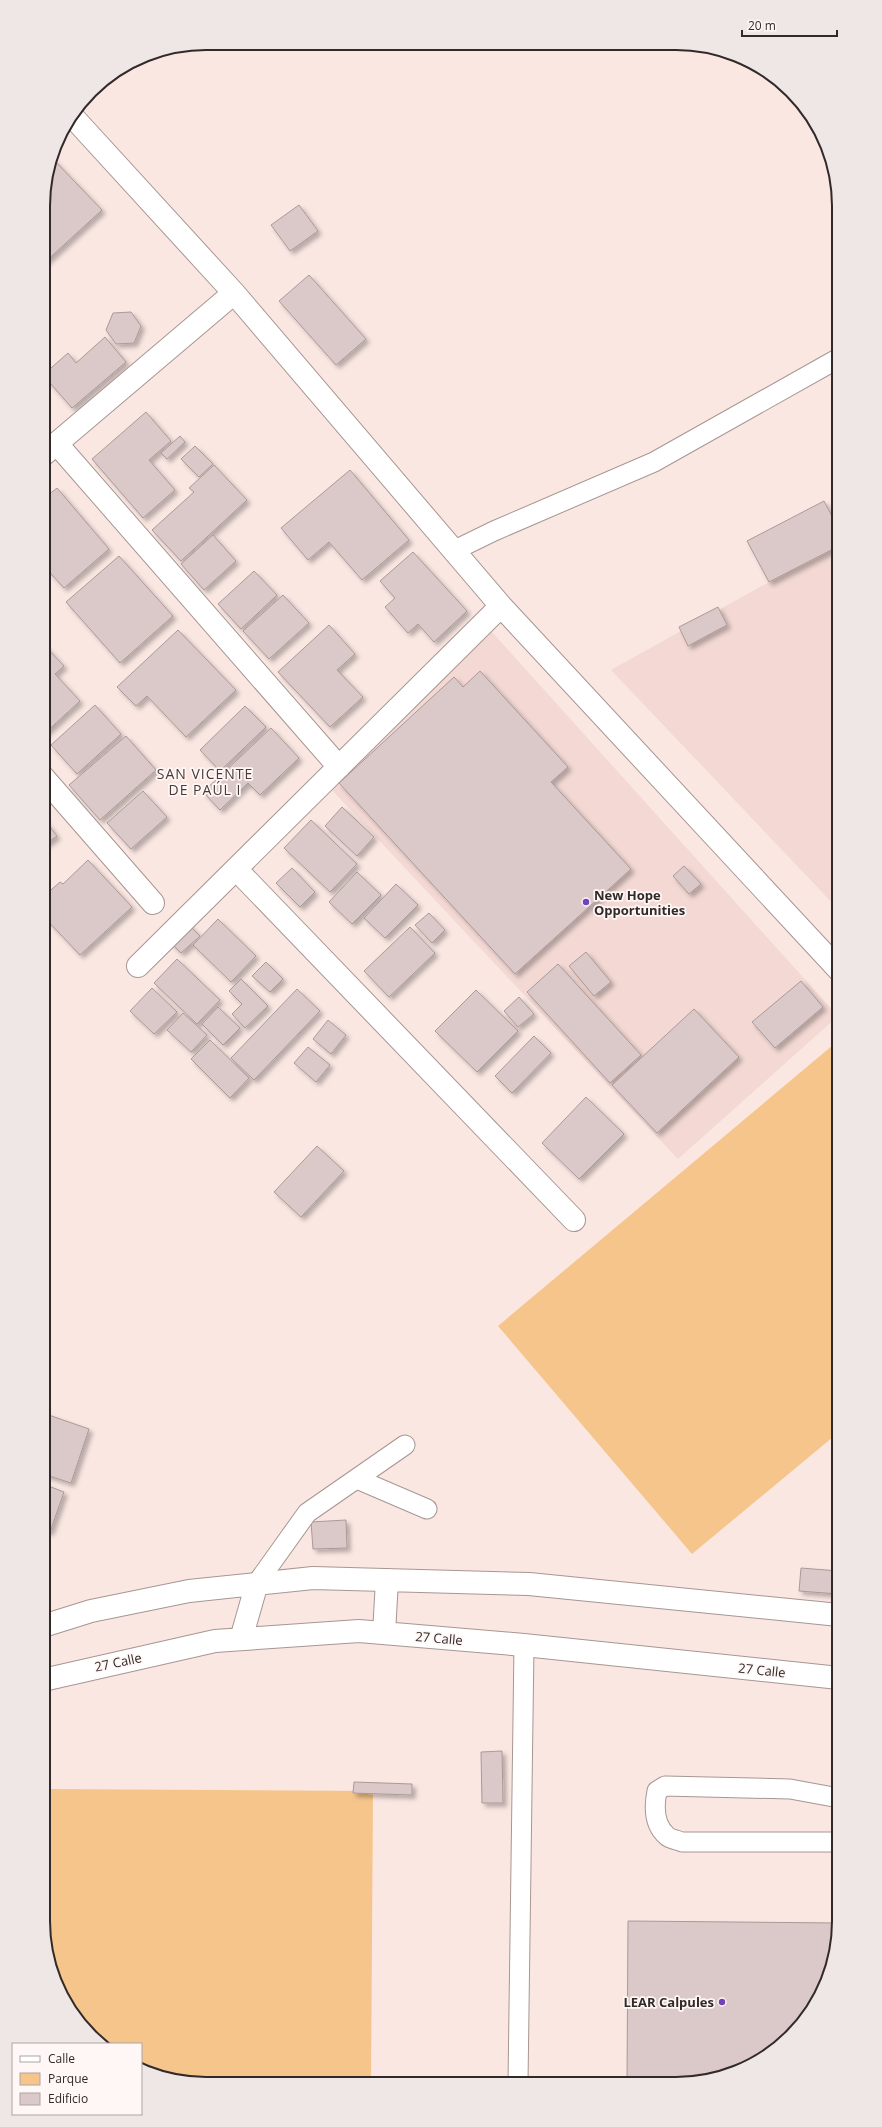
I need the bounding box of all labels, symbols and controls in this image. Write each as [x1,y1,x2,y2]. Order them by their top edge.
scale bar [742,12,837,38]
text: 20 m [748,17,776,34]
district label: SAN VICENTE DE PAÚL I [157,764,253,799]
place label: New Hope Opportunities [594,886,685,919]
marker: New Hope Opportunities [581,897,591,907]
street label: 27 Calle [415,1627,463,1649]
street label: 27 Calle [93,1648,143,1676]
street label: 27 Calle [737,1659,787,1681]
place label: LEAR Calpules [623,1993,714,2011]
marker: LEAR Calpules [717,1997,727,2007]
legend [12,2043,142,2115]
text: Calle [48,2050,75,2067]
text: Parque [48,2070,88,2087]
text: Edificio [48,2090,88,2107]

